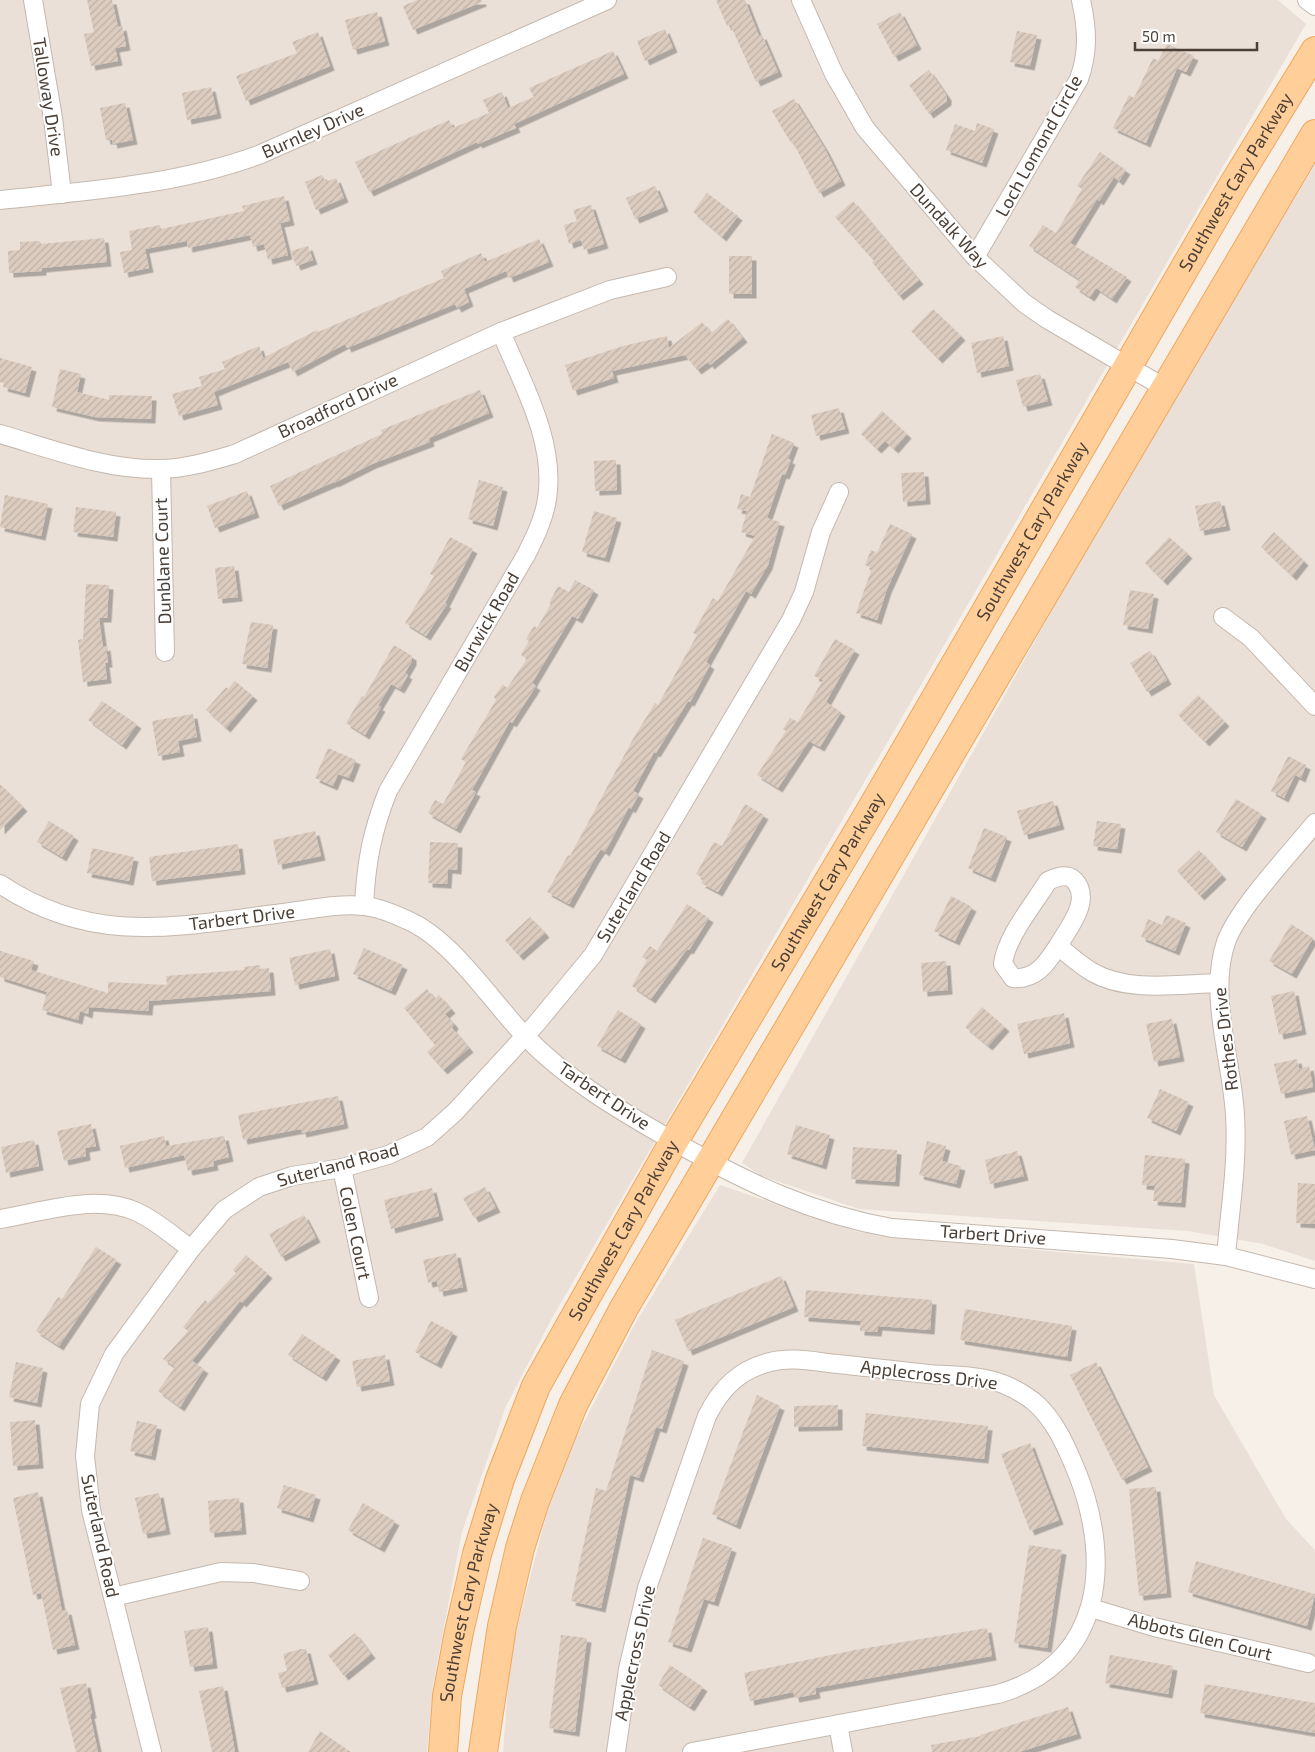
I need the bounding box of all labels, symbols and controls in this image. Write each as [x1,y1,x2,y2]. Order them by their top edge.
scale bar [1135,20,1258,52]
text: 50 m [1142,27,1176,45]
street label: Talloway Drive [29,36,69,158]
street label: Loch Lomond Circle [990,71,1086,220]
street label: Southwest Cary Parkway [1173,88,1297,275]
street label: Burnley Drive [258,98,367,162]
street label: Dundalk Way [906,178,994,273]
street label: Broadford Drive [274,368,401,442]
street label: Southwest Cary Parkway [971,437,1092,624]
street label: Dunblane Court [149,497,175,625]
street label: Burwick Road [449,568,523,675]
street label: Southwest Cary Parkway [766,788,889,975]
street label: Suterland Road [591,827,675,946]
street label: Tarbert Drive [188,900,296,934]
street label: Rothes Drive [1208,986,1242,1092]
street label: Tarbert Drive [554,1056,655,1134]
street label: Southwest Cary Parkway [563,1135,683,1324]
street label: Suterland Road [274,1137,401,1191]
street label: Colen Court [335,1184,377,1282]
street label: Tarbert Drive [939,1219,1047,1249]
street label: Applecross Drive [859,1355,999,1393]
street label: Suterland Road [77,1472,125,1599]
street label: Southwest Cary Parkway [435,1500,502,1703]
street label: Applecross Drive [609,1583,659,1723]
street label: Abbots Glen Court [1126,1608,1275,1665]

